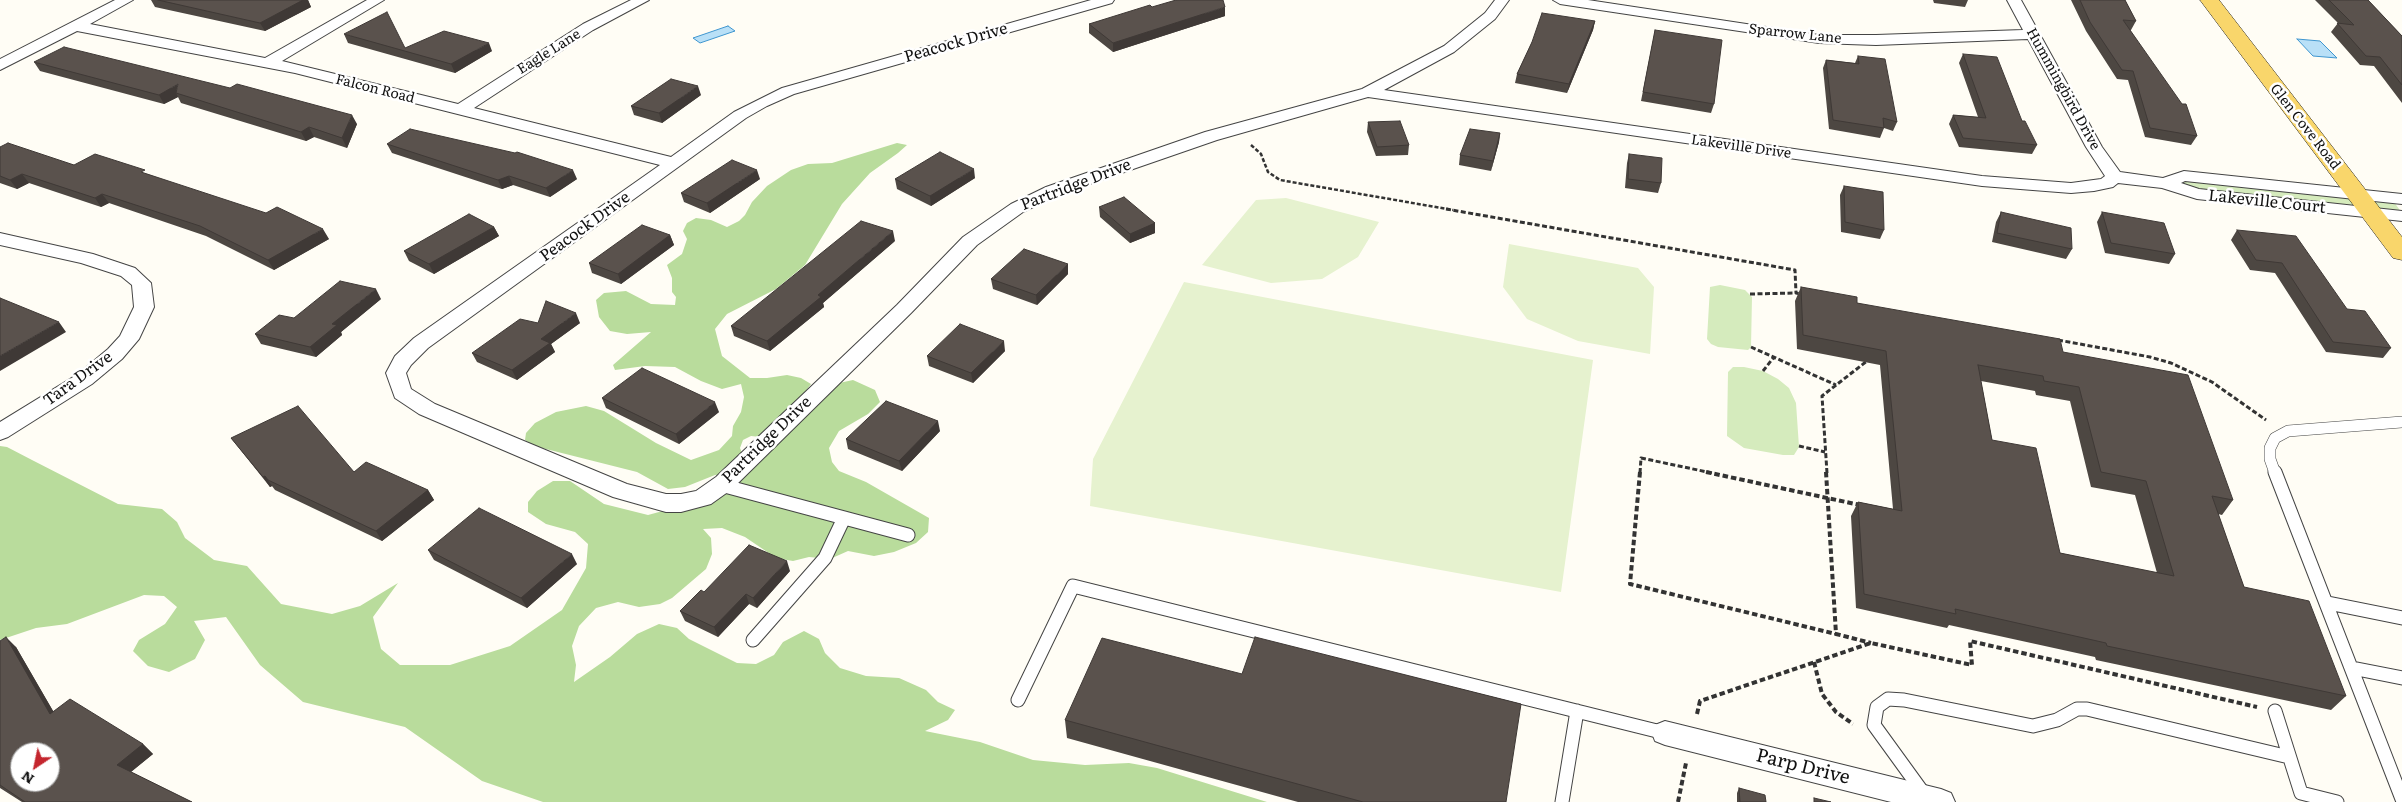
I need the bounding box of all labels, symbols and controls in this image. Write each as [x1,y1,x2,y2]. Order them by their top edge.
street label: Peacock Drive [902,19,1010,67]
street label: Sparrow Lane [1748,21,1842,47]
street label: Hummingbird Drive [2023,25,2103,153]
street label: Eagle Lane [514,26,584,78]
street label: Falcon Road [334,71,416,107]
street label: Glen Cove Road [2266,81,2344,173]
street label: Lakeville Drive [1690,132,1792,162]
street label: Partridge Drive [1018,155,1134,215]
street label: Lakeville Court [2207,186,2327,218]
street label: Peacock Drive [536,188,634,266]
street label: Tara Drive [40,348,116,410]
street label: Partridge Drive [718,393,816,487]
north arrow [10,742,60,792]
street label: Parp Drive [1754,744,1852,790]
text: N [17,767,38,790]

